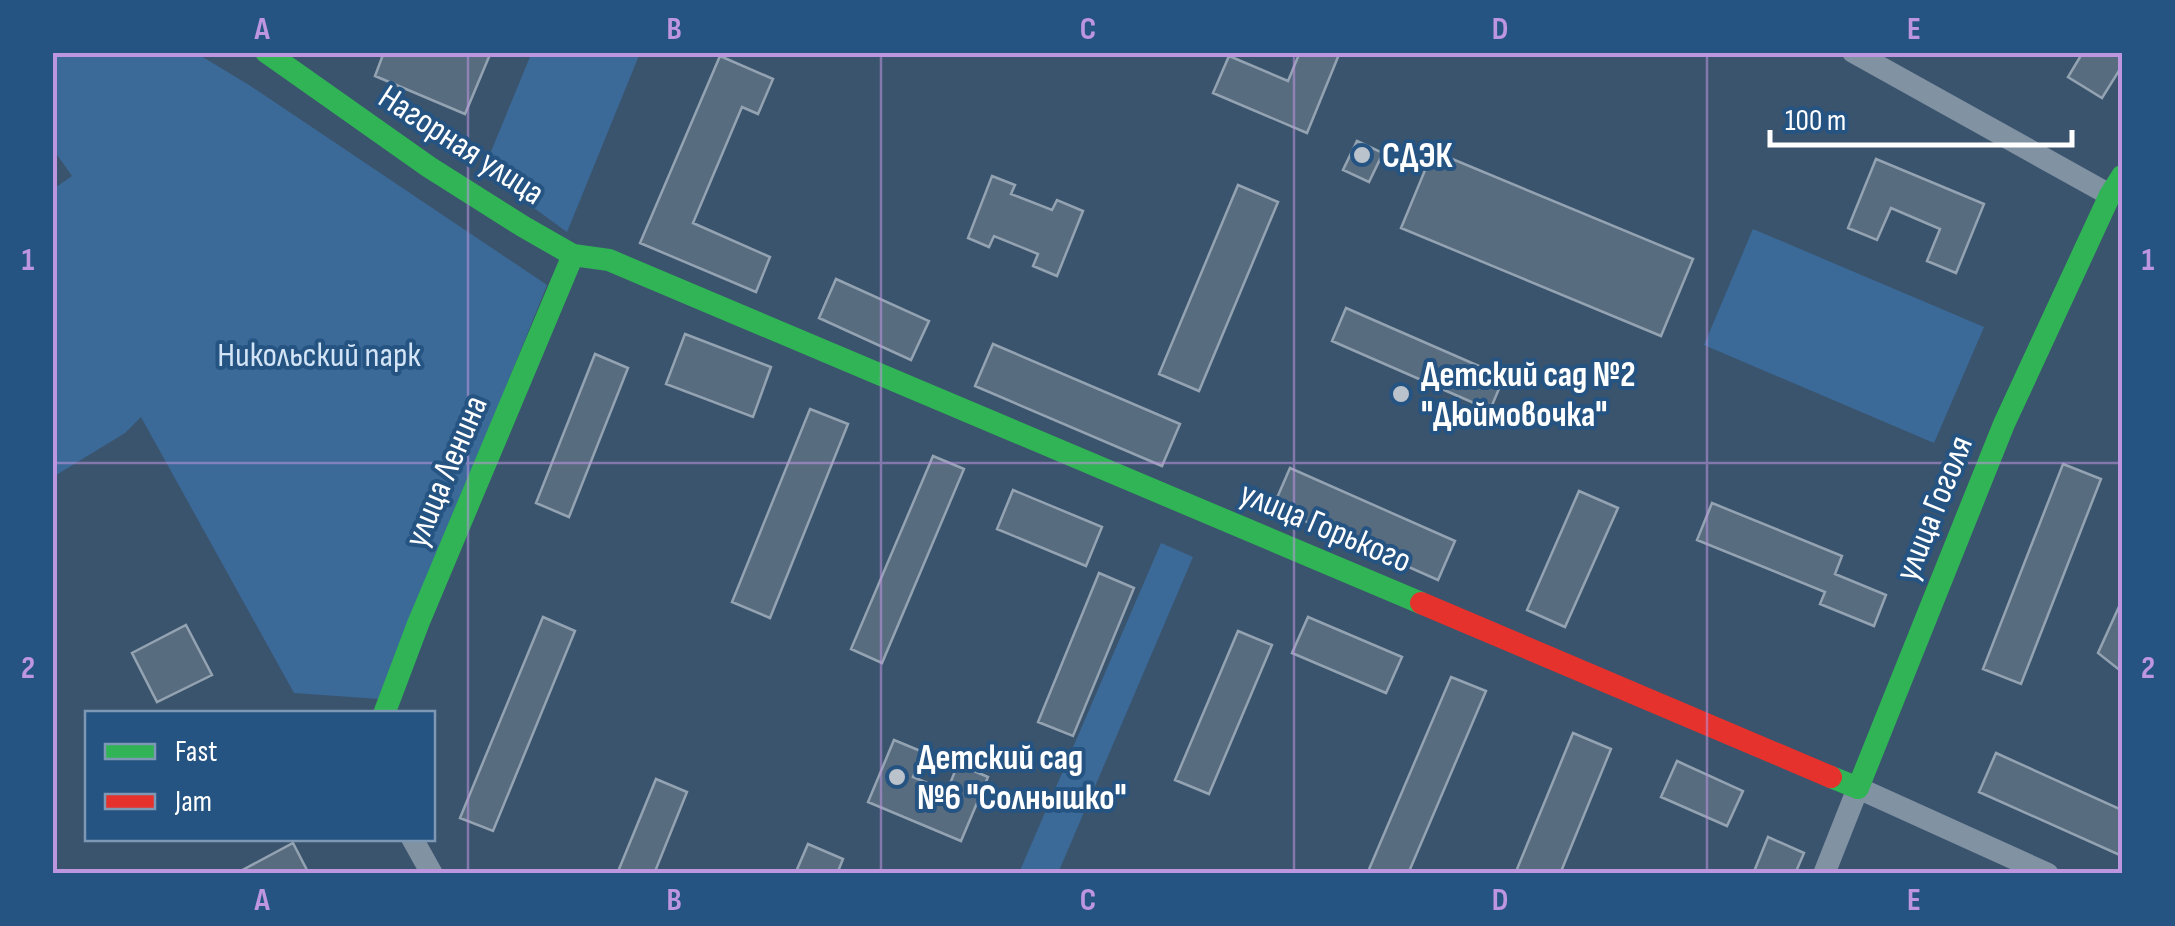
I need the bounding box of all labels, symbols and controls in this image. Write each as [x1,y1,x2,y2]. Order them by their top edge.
text: A [253,10,270,49]
text: B [666,10,682,49]
text: C [1080,10,1096,49]
text: D [1492,10,1508,49]
text: E [1907,10,1921,49]
street label: Нагорная улица [370,76,552,215]
scale bar [1770,85,2072,147]
text: 100 m [1785,103,1846,139]
place label: СДЭК [1382,135,1454,178]
marker: СДЭК [1351,144,1373,166]
text: 1 [22,241,35,280]
text: 1 [2142,241,2155,280]
park label: Никольский парк [217,334,421,377]
place label: Детский сад №2 "Дюймовочка" [1421,354,1636,437]
marker: Детский сад №2 "Дюймовочка" [1390,383,1412,405]
street label: улица Ленина [395,389,498,554]
street label: улица Гоголя [1886,430,1983,587]
street label: улица Горького [1233,472,1418,583]
text: 2 [21,649,35,688]
text: 2 [2141,649,2155,688]
legend [85,711,435,841]
text: Fast [175,734,217,770]
place label: Детский сад №6 "Солнышко" [917,737,1127,820]
marker: Детский сад №6 "Солнышко" [886,766,908,788]
text: Jam [174,784,212,820]
text: A [253,881,270,920]
text: B [666,881,682,920]
text: C [1080,881,1096,920]
text: D [1492,881,1508,920]
text: E [1907,881,1921,920]

